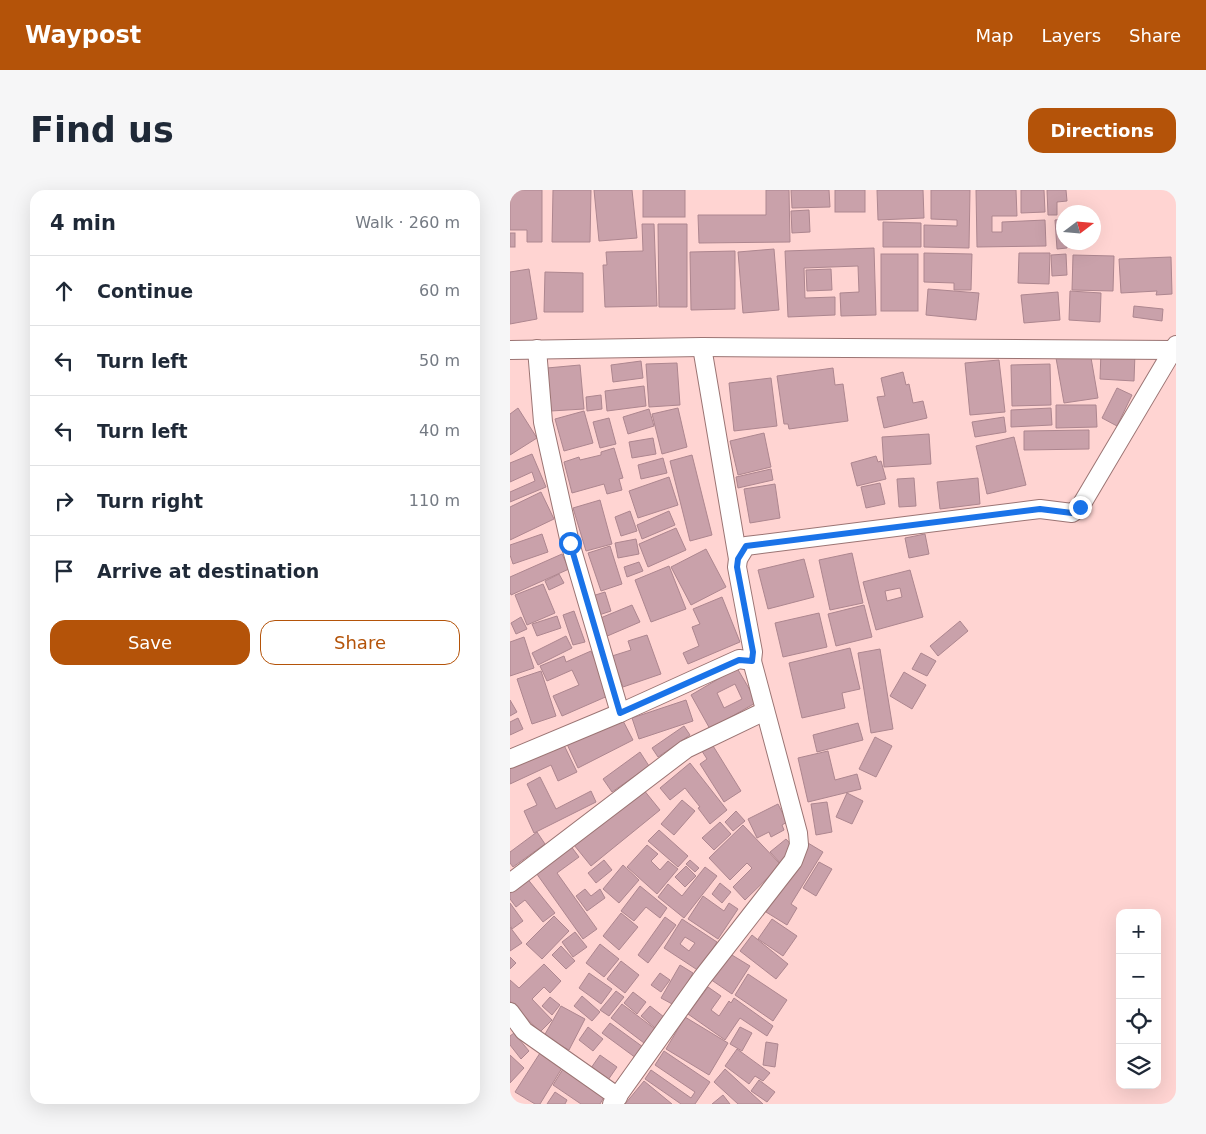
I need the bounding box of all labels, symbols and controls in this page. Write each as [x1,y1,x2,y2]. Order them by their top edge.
text: Waypost [25,21,141,49]
text: Map [975,25,1013,46]
text: Layers [1041,25,1101,46]
text: Share [1129,25,1181,46]
button: Directions [1028,108,1176,153]
text: Find us [30,110,174,150]
north arrow [1056,205,1101,250]
text: 4 min [50,211,116,235]
text: Walk · 260 m [355,213,460,232]
icon: ahead [50,277,78,305]
text: Continue [97,280,193,302]
text: 60 m [419,281,460,300]
icon: left [50,347,78,375]
text: Turn left [97,350,188,372]
text: 50 m [419,351,460,370]
icon: left [50,417,78,445]
text: Turn left [97,420,188,442]
text: 40 m [419,421,460,440]
icon: right [50,487,78,515]
text: Turn right [97,490,203,512]
text: 110 m [409,491,460,510]
route end [1069,496,1092,519]
route start [559,532,582,555]
icon: arrive [50,557,78,585]
text: Arrive at destination [97,560,319,582]
button: Save [50,620,250,665]
button: Share [260,620,460,665]
map controls [1116,909,1161,1089]
button: + [1116,909,1161,954]
button: − [1116,954,1161,999]
button: locate [1116,999,1161,1044]
button: layers [1116,1044,1161,1089]

